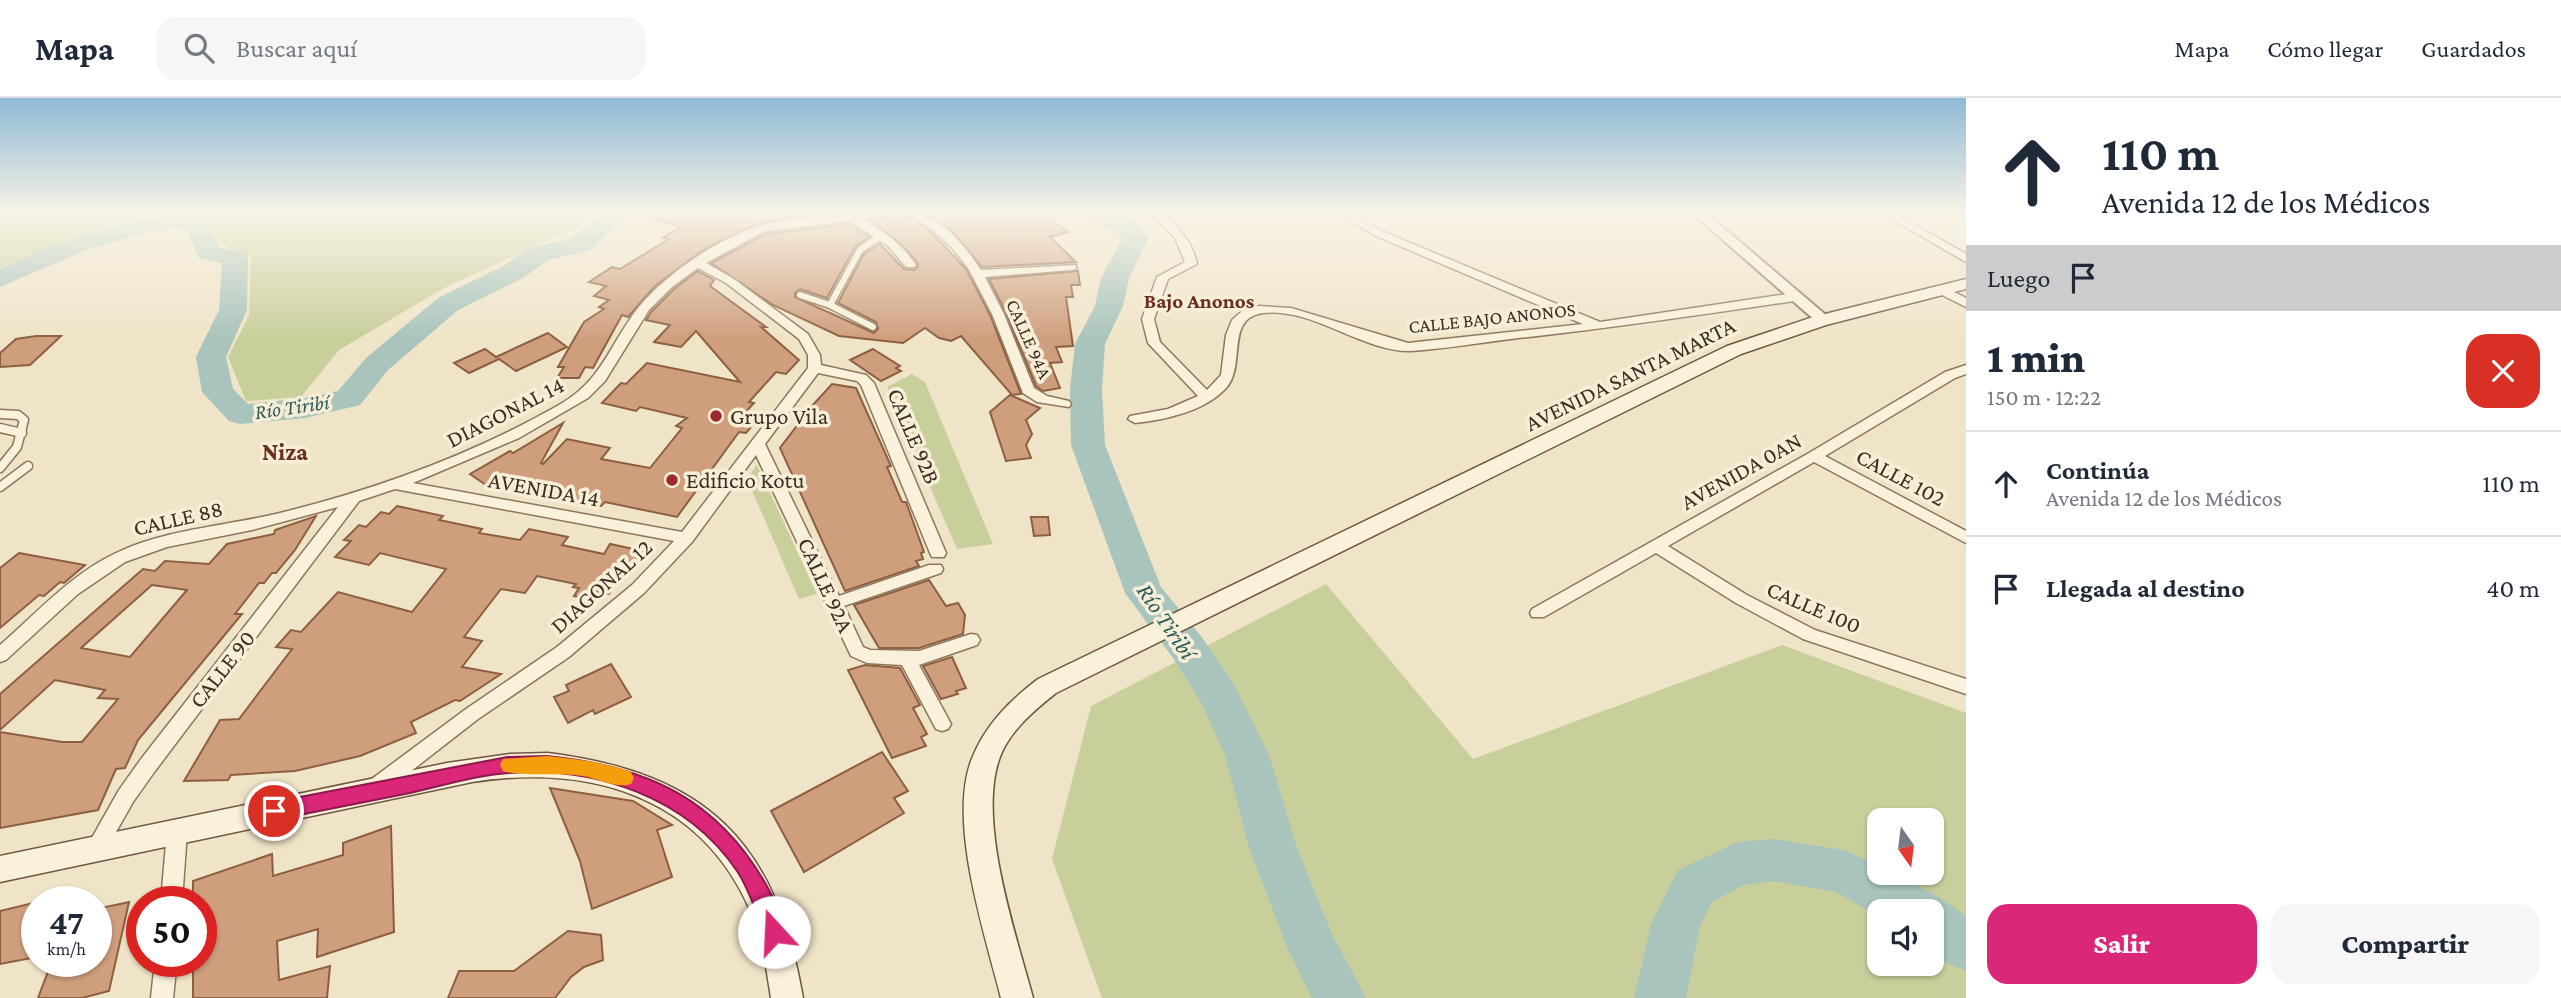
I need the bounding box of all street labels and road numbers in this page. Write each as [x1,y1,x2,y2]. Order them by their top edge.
street label: CALLE 94A [1002,296,1056,382]
street label: CALLE BAJO ANONOS [1407,299,1577,337]
street label: AVENIDA SANTA MARTA [1521,311,1740,436]
street label: DIAGONAL 14 [442,371,568,453]
street label: CALLE 92B [882,384,946,488]
street label: AVENIDA 0AN [1676,427,1806,515]
street label: CALLE 102 [1852,443,1950,511]
street label: AVENIDA 14 [486,466,602,512]
street label: CALLE 88 [131,495,225,541]
street label: CALLE 92A [793,533,860,637]
street label: DIAGONAL 12 [545,534,657,638]
street label: CALLE 100 [1763,576,1865,638]
street label: CALLE 90 [184,625,260,713]

